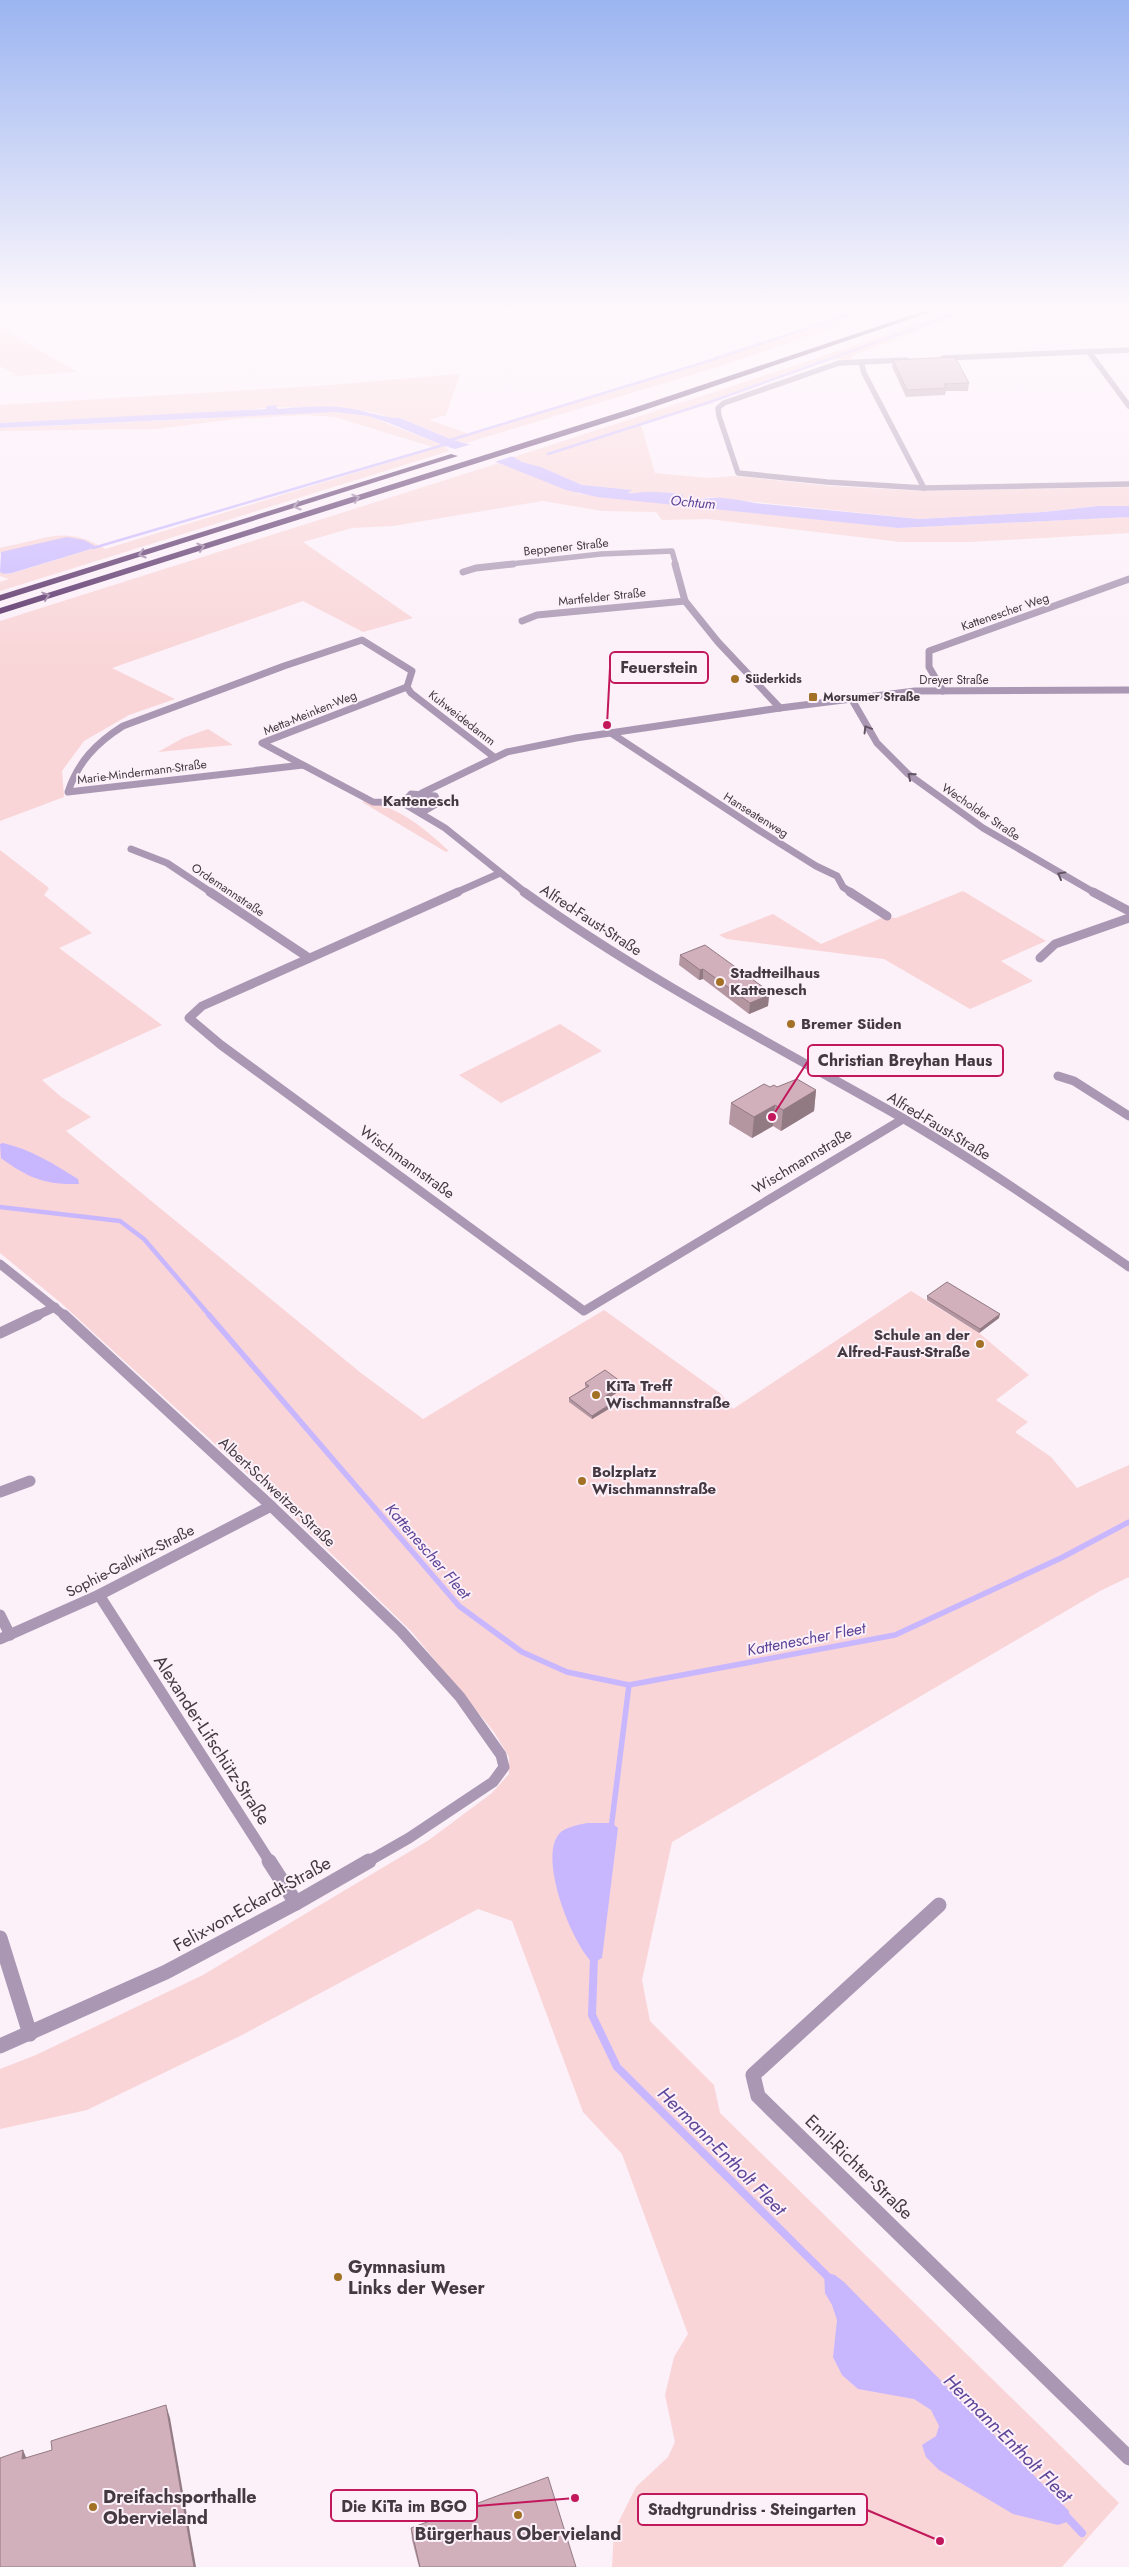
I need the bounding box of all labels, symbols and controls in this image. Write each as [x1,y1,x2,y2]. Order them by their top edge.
water label: Ochtum [670,490,716,514]
one-way arrow [352,494,360,504]
one-way arrow [293,500,301,510]
street label: Beppener Straße [523,534,609,560]
one-way arrow [197,543,205,553]
one-way arrow [138,548,146,558]
street label: Martfelder Straße [557,583,647,611]
street label: Kattenescher Weg [959,589,1051,635]
one-way arrow [42,592,50,602]
callout: Feuerstein [610,652,708,683]
text: Feuerstein [620,656,698,679]
place label: Süderkids [745,670,802,688]
street label: Dreyer Straße [919,671,989,689]
marker: Süderkids [729,673,741,685]
street label: Metta-Meinken-Weg [261,686,359,740]
street label: Kuhweidedamm [425,686,499,750]
place label: Morsumer Straße [823,688,920,706]
marker: Morsumer Straße [807,691,819,703]
one-way arrow [864,726,874,735]
street label: Marie-Mindermann-Straße [76,755,208,789]
one-way arrow [908,773,917,782]
street label: Wecholder Straße [938,779,1024,845]
street label: Hanseatenweg [720,788,792,842]
district label: Kattenesch [383,790,459,812]
street label: Ordemannstraße [188,859,268,921]
one-way arrow [1058,871,1067,881]
street label: Alfred-Faust-Straße [536,879,646,961]
place label: Stadtteilhaus Kattenesch [730,962,820,1001]
marker: Stadtteilhaus Kattenesch [714,976,726,988]
place label: Bremer Süden [801,1013,902,1035]
marker: Bremer Süden [785,1018,797,1030]
callout: Christian Breyhan Haus [808,1045,1003,1076]
text: Christian Breyhan Haus [818,1049,992,1072]
street label: Alfred-Faust-Straße [883,1086,995,1166]
street label: Wischmannstraße [355,1120,459,1204]
street label: Wischmannstraße [748,1122,856,1199]
place label: Schule an der Alfred-Faust-Straße [836,1324,971,1363]
marker: Schule an der Alfred-Faust-Straße [974,1338,986,1350]
place label: KiTa Treff Wischmannstraße [606,1375,730,1414]
marker: KiTa Treff Wischmannstraße [590,1389,602,1401]
street label: Albert-Schweitzer-Straße [214,1432,341,1552]
place label: Bolzplatz Wischmannstraße [592,1461,716,1500]
marker: Bolzplatz Wischmannstraße [576,1475,588,1487]
water label: Kattenescher Fleet [380,1498,477,1605]
street label: Sophie-Gallwitz-Straße [62,1519,198,1603]
water label: Kattenescher Fleet [745,1616,868,1662]
street label: Alexander-Lifschütz-Straße [147,1650,277,1830]
street label: Felix-von-Eckardt-Straße [168,1850,336,1958]
water label: Hermann-Entholt Fleet [652,2081,794,2223]
street label: Emil-Richter-Straße [799,2109,919,2225]
place label: Gymnasium Links der Weser [348,2254,486,2301]
marker: Gymnasium Links der Weser [332,2271,344,2283]
water label: Hermann-Entholt Fleet [938,2368,1080,2510]
place label: Dreifachsporthalle Obervieland [103,2484,257,2531]
callout: Die KiTa im BGO [331,2490,477,2521]
callout: Stadtgrundriss - Steingarten [638,2494,867,2525]
text: Die KiTa im BGO [341,2495,467,2518]
text: Stadtgrundriss - Steingarten [648,2498,856,2521]
marker: Dreifachsporthalle Obervieland [87,2501,99,2513]
marker: Bürgerhaus Obervieland [512,2509,524,2521]
place label: Bürgerhaus Obervieland [415,2521,621,2547]

